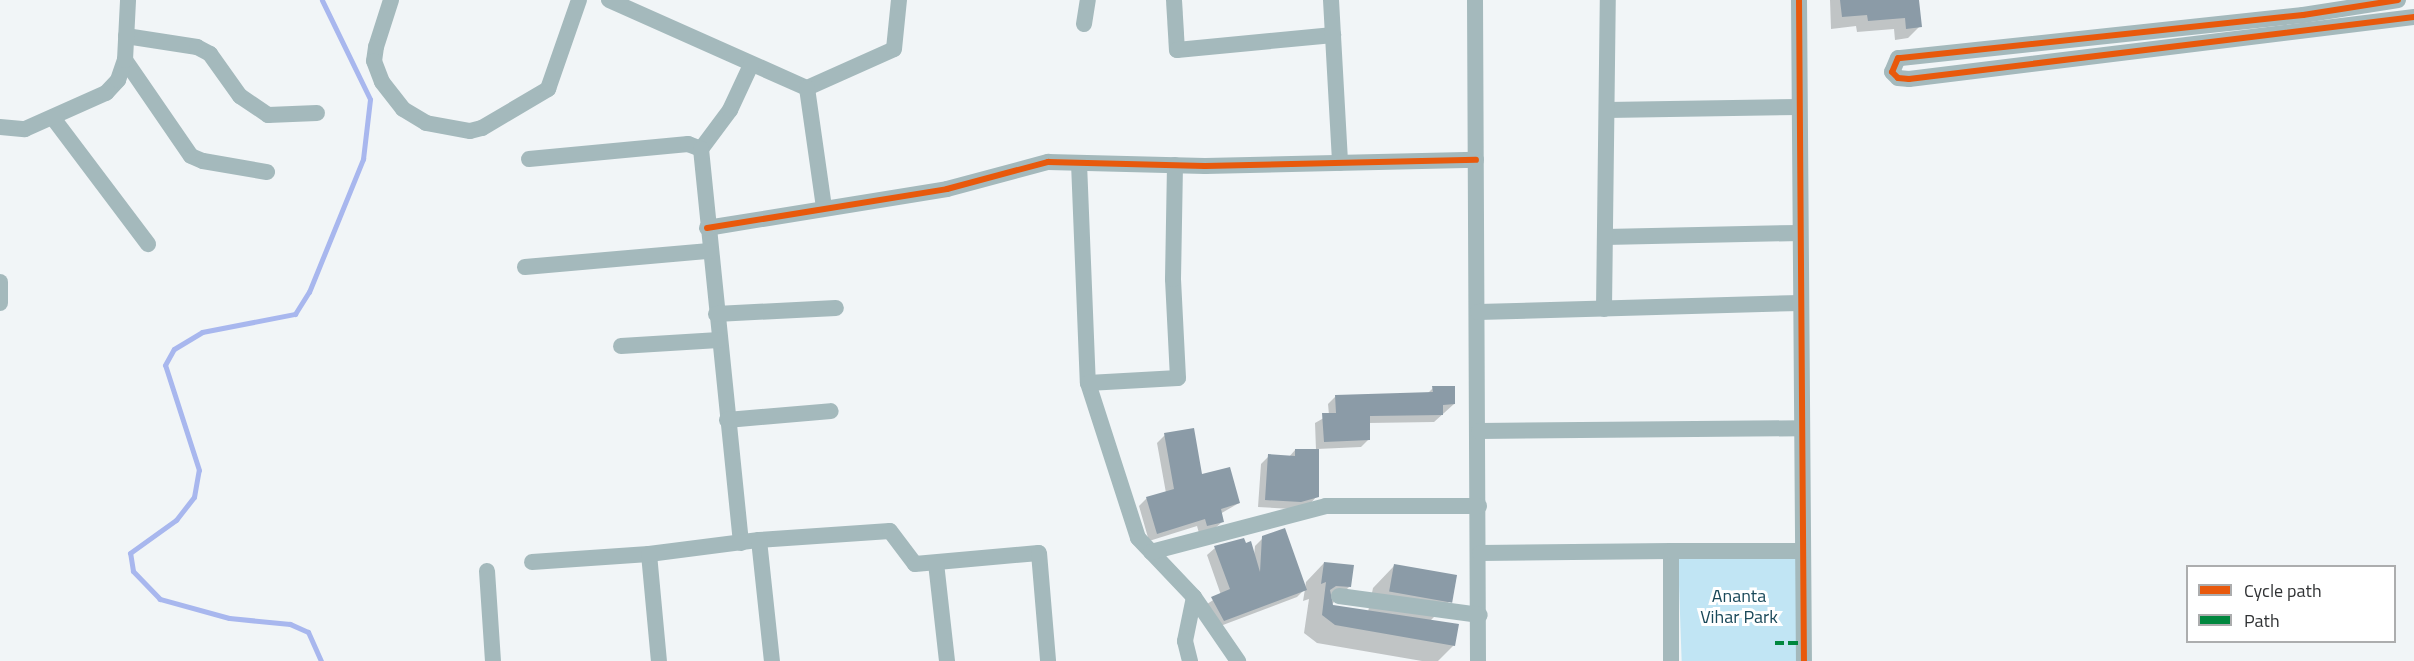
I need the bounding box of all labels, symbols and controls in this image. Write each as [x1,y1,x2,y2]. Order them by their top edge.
legend [2186,565,2396,643]
text: Cycle path [2244,577,2322,604]
park label: Ananta Vihar Park [1700,586,1778,628]
text: Path [2244,607,2280,634]

